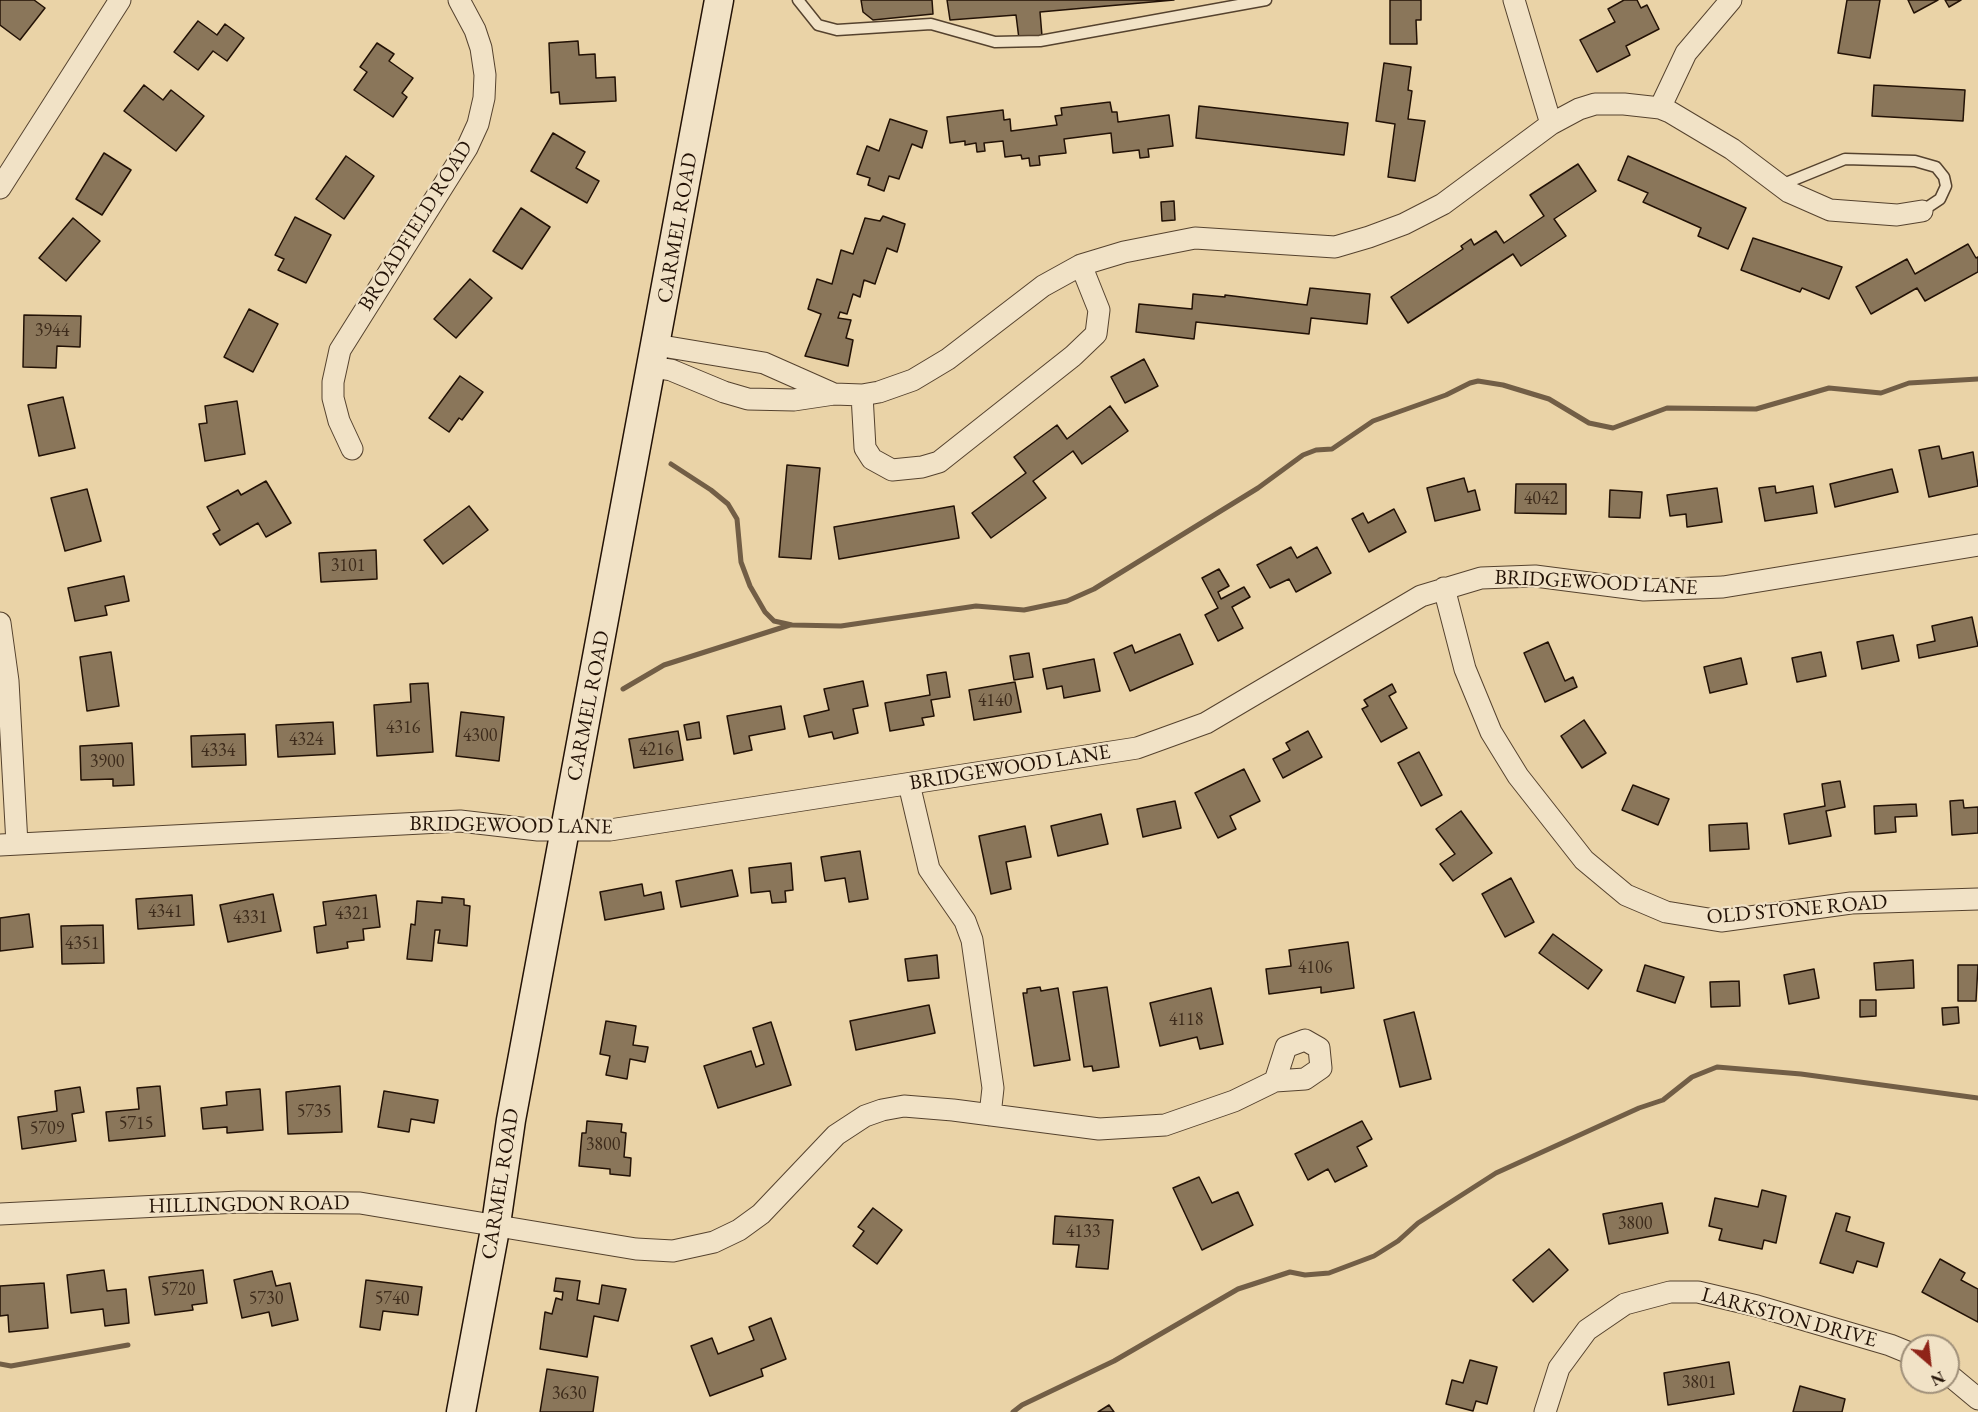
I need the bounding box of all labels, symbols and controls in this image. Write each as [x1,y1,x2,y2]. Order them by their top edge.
street label: BROADFIELD ROAD [353,136,479,316]
street label: CARMEL ROAD [652,151,704,305]
house number: 3944 [35,320,69,342]
house number: 4042 [1524,488,1558,510]
house number: 3101 [331,555,365,577]
street label: BRIDGEWOOD LANE [1494,565,1698,601]
street label: CARMEL ROAD [562,629,616,783]
house number: 4140 [978,690,1012,712]
house number: 4316 [386,717,420,739]
house number: 4300 [463,725,497,747]
house number: 4324 [289,729,323,751]
house number: 4216 [639,739,673,761]
house number: 4334 [201,740,235,762]
street label: BRIDGEWOOD LANE [908,740,1112,796]
house number: 3900 [90,751,124,773]
street label: BRIDGEWOOD LANE [409,812,613,840]
street label: OLD STONE ROAD [1706,890,1888,930]
house number: 4341 [148,901,182,923]
house number: 4321 [335,903,369,925]
house number: 4331 [233,907,267,929]
house number: 4351 [65,933,99,955]
house number: 4106 [1298,957,1332,979]
house number: 4118 [1169,1009,1203,1031]
house number: 5735 [297,1101,331,1123]
street label: CARMEL ROAD [477,1107,525,1261]
house number: 5715 [119,1113,153,1135]
house number: 5709 [30,1118,64,1140]
house number: 3800 [586,1134,620,1156]
street label: HILLINGDON ROAD [148,1191,350,1219]
house number: 3800 [1618,1213,1652,1235]
house number: 4133 [1066,1221,1100,1243]
house number: 5720 [161,1279,195,1301]
street label: LARKSTON DRIVE [1699,1283,1879,1353]
house number: 5730 [249,1288,283,1310]
house number: 5740 [375,1288,409,1310]
north arrow [1900,1334,1960,1394]
text: N [1927,1366,1948,1391]
house number: 3801 [1682,1372,1716,1394]
house number: 3630 [552,1383,586,1405]

